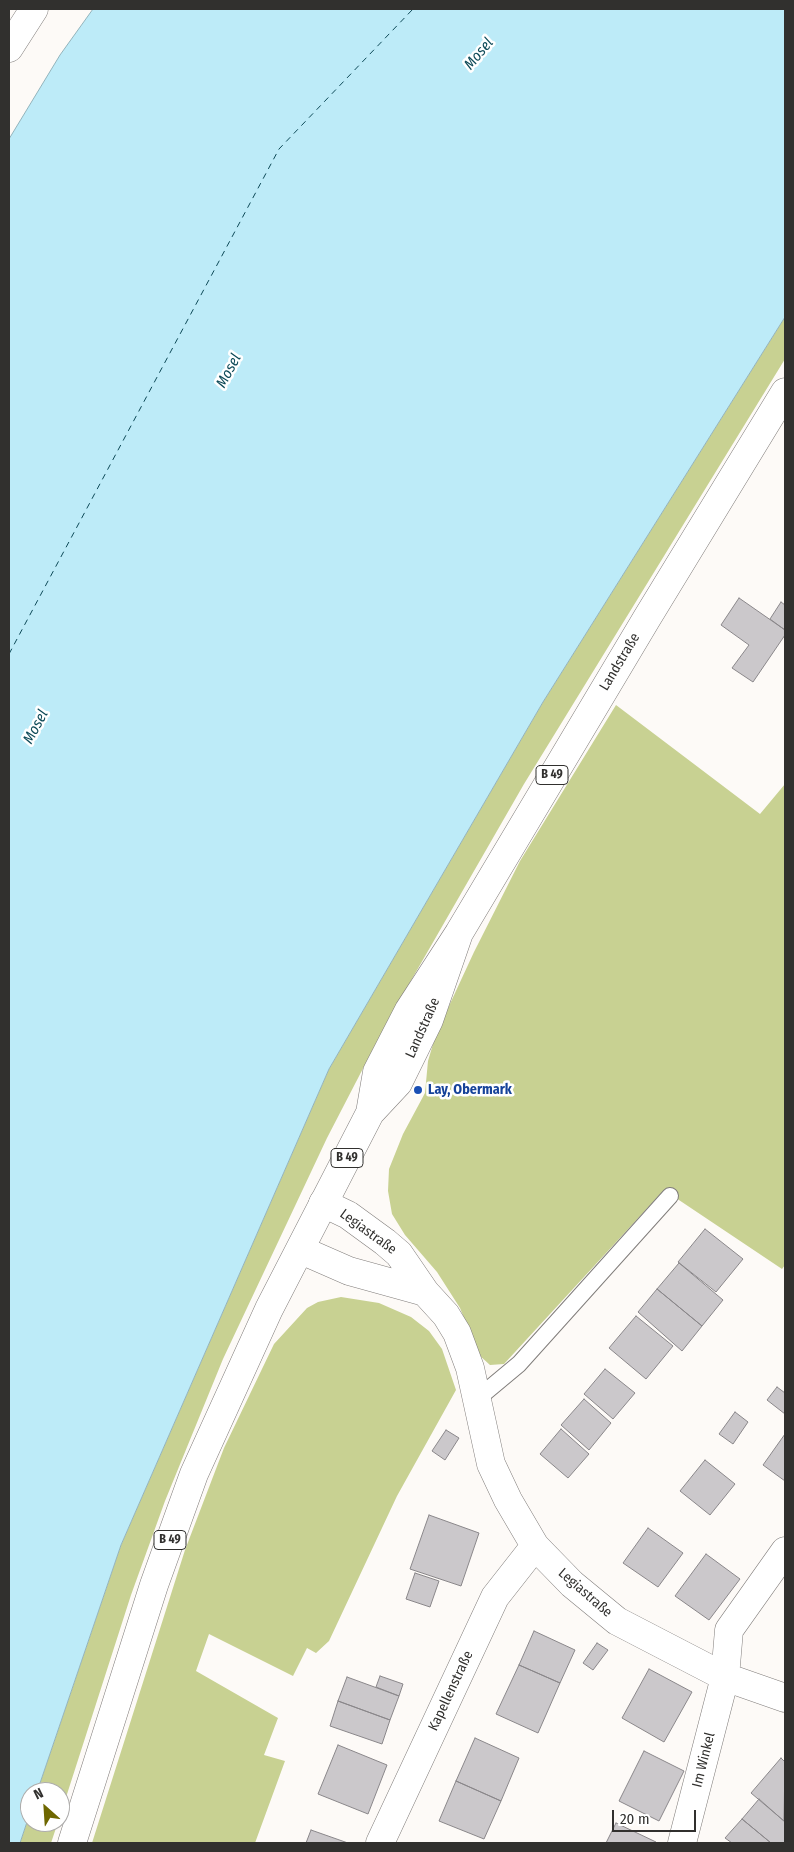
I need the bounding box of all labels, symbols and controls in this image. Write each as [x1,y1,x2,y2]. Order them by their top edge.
water label: Mosel [461,34,497,74]
water label: Mosel [213,351,245,391]
street label: Landstraße [596,630,644,694]
water label: Mosel [20,707,52,747]
road number: B 49 [536,766,568,784]
street label: Landstraße [402,995,444,1061]
place label: Lay, Obermark [428,1082,512,1098]
marker: Lay, Obermark [412,1084,424,1096]
road number: B 49 [331,1148,363,1168]
street label: Legiastraße [336,1206,400,1258]
road number: B 49 [154,1530,186,1550]
street label: Legiastraße [555,1565,615,1621]
street label: Kapellenstraße [425,1648,477,1734]
street label: Im Winkel [689,1731,719,1789]
north arrow [20,1782,70,1832]
text: N [31,1784,46,1803]
scale bar [614,1800,698,1832]
text: 20 m [620,1810,650,1828]

